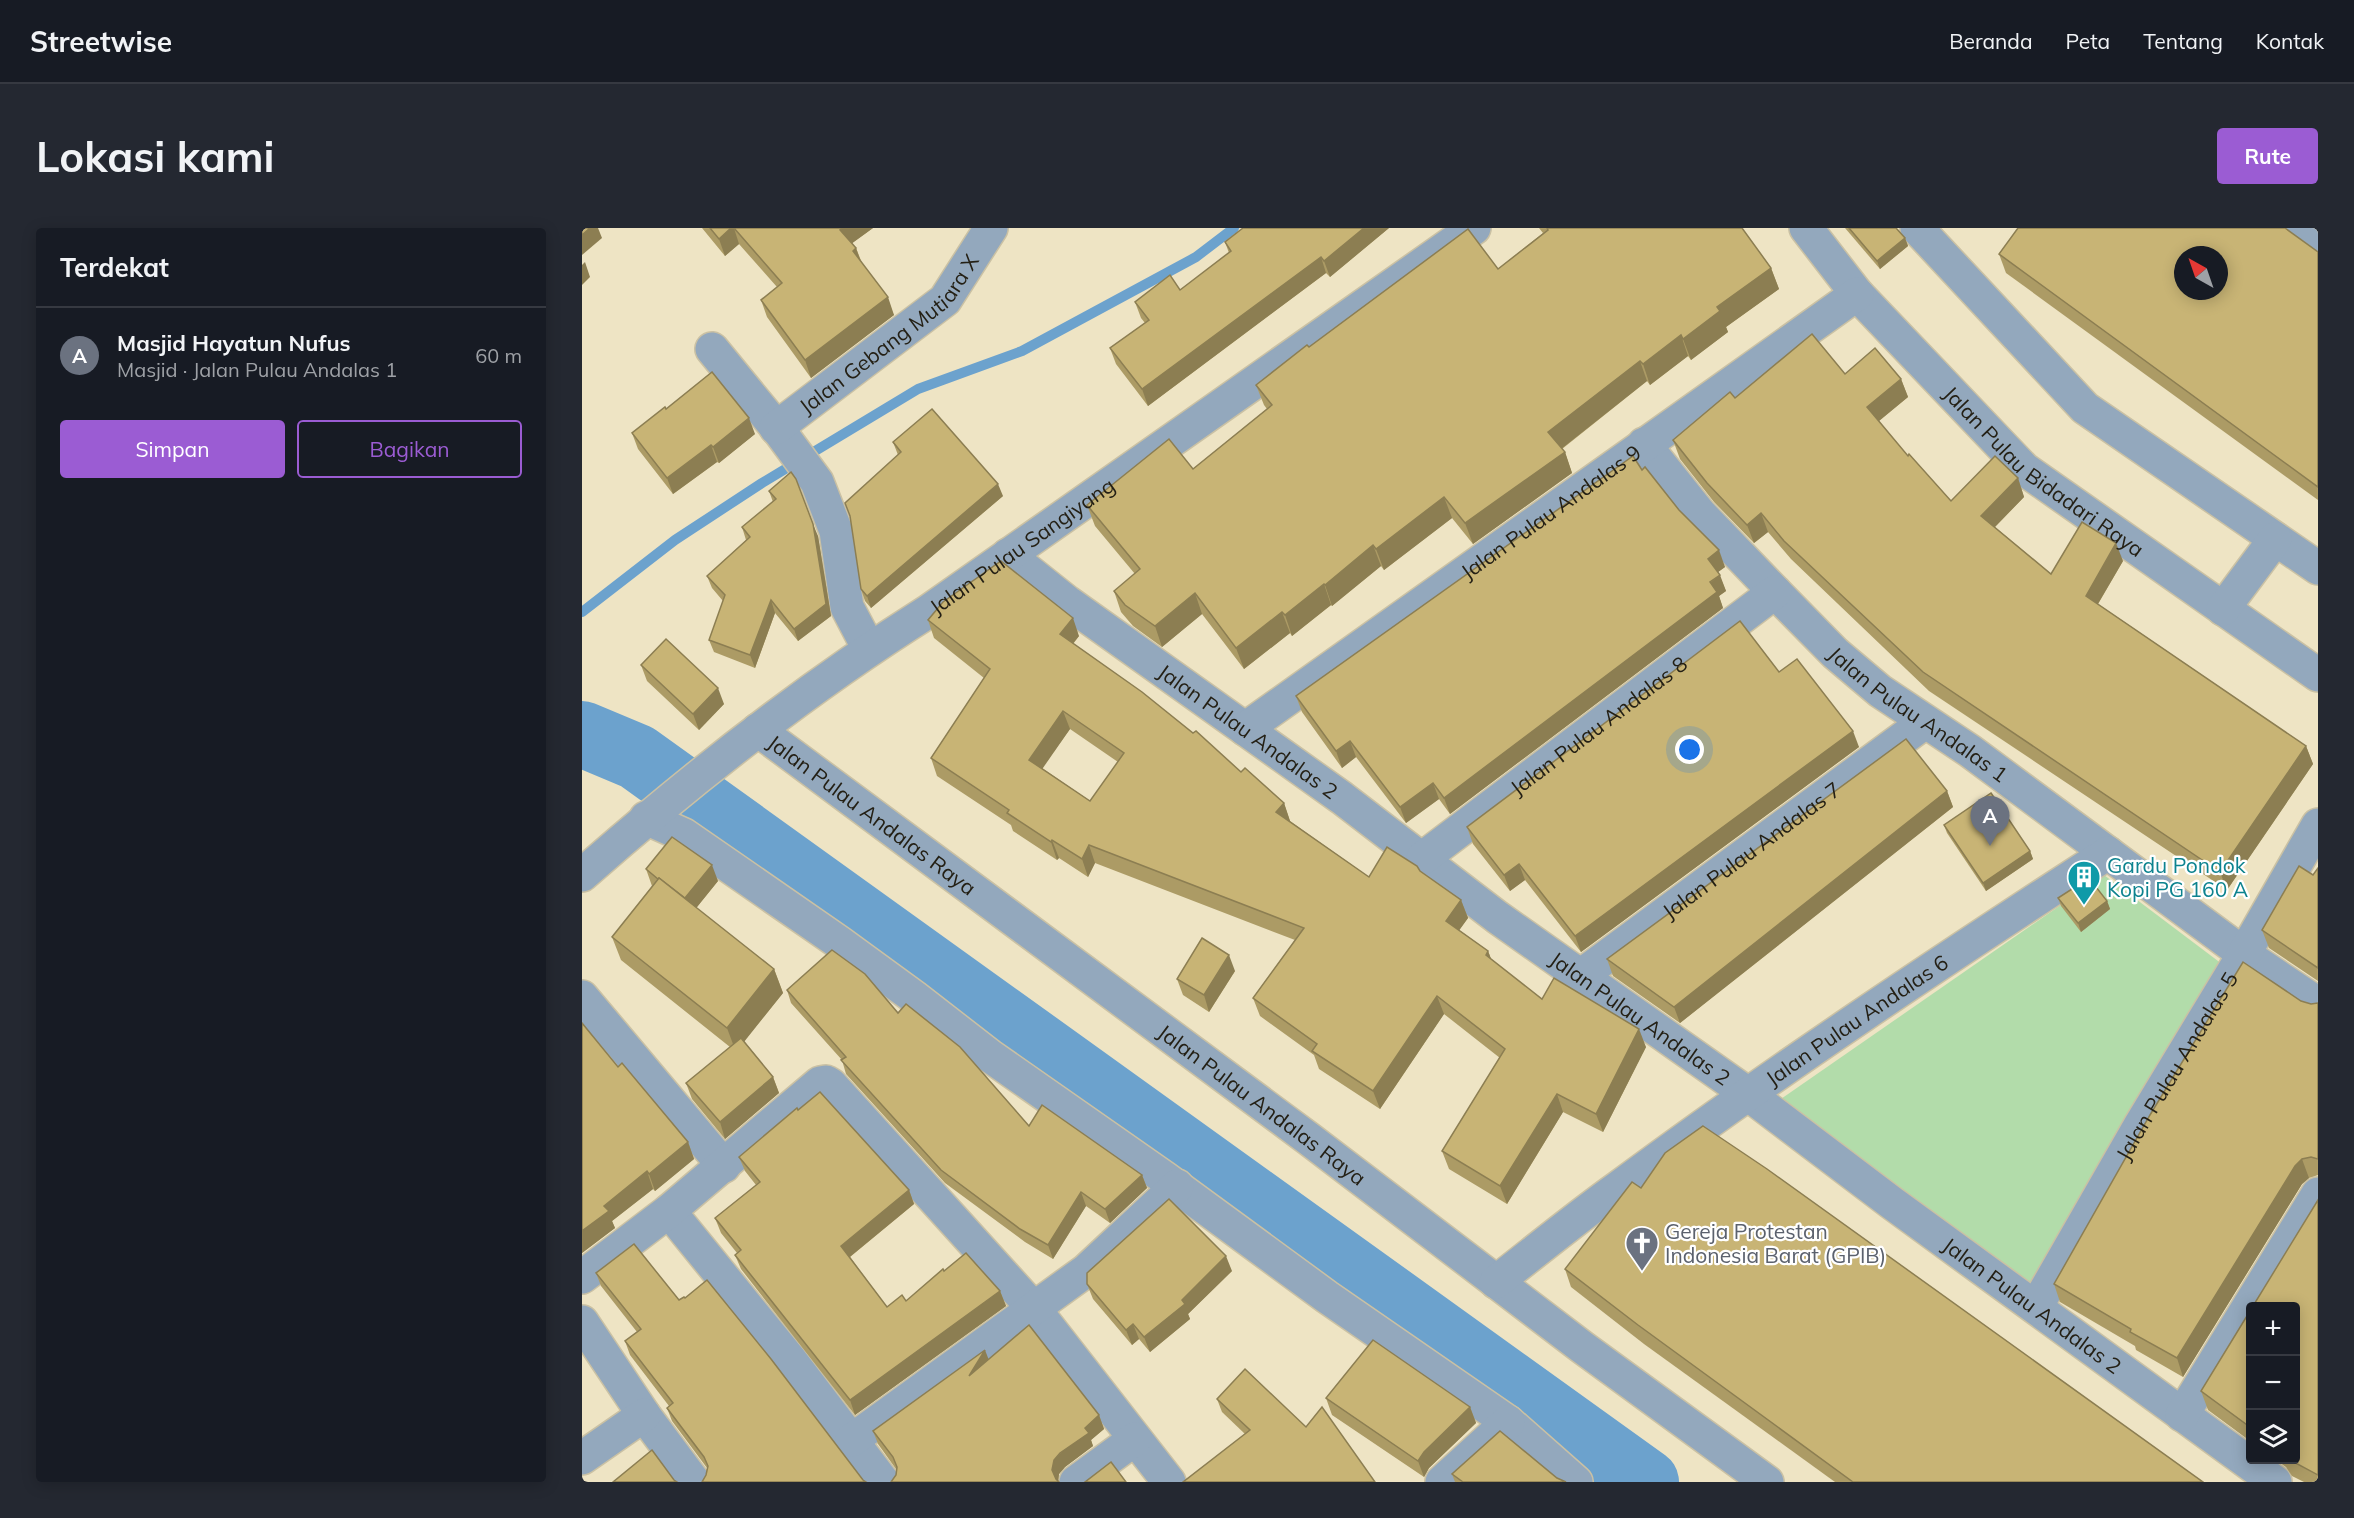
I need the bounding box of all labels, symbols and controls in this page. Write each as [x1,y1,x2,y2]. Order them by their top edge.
text: Streetwise [30,24,172,59]
text: Beranda [1949,28,2033,54]
text: Peta [2066,28,2110,54]
text: Tentang [2143,28,2223,54]
text: Kontak [2256,28,2324,54]
button: Rute [2217,128,2318,184]
text: Lokasi kami [36,130,274,183]
north arrow [2174,246,2228,300]
street label: Jalan Gebang Mutiara X [794,249,984,419]
text: Terdekat [60,251,169,284]
text: Masjid Hayatun Nufus [117,329,351,357]
text: A [72,343,87,368]
text: 60 m [475,343,522,368]
text: Masjid · Jalan Pulau Andalas 1 [117,357,397,382]
street label: Jalan Pulau Bidadari Raya [1938,380,2149,562]
button: Simpan [60,420,285,478]
button: Bagikan [297,420,522,478]
street label: Jalan Pulau Andalas 9 [1456,439,1646,585]
street label: Jalan Pulau Sangiyang [924,472,1119,620]
street label: Jalan Pulau Andalas 1 [1823,641,2013,788]
street label: Jalan Pulau Andalas 8 [1505,650,1692,801]
street label: Jalan Pulau Andalas 2 [1153,658,1343,804]
street label: Jalan Pulau Andalas Raya [763,729,981,900]
your location [1675,735,1704,764]
street label: Jalan Pulau Andalas 7 [1657,776,1845,924]
pin: A [1970,796,2010,846]
place label: Gardu Pondok Kopi PG 160 A [2107,852,2249,902]
building icon: Gardu Pondok Kopi PG 160 A [2066,859,2102,906]
street label: Jalan Pulau Andalas 2 [1545,946,1736,1091]
street label: Jalan Pulau Andalas 6 [1760,949,1953,1091]
street label: Jalan Pulau Andalas 5 [2110,967,2243,1165]
street label: Jalan Pulau Andalas Raya [1153,1019,1371,1191]
place label: Gereja Protestan Indonesia Barat (GPIB) [1665,1218,1886,1268]
church icon: Gereja Protestan Indonesia Barat (GPIB) [1624,1225,1660,1272]
street label: Jalan Pulau Andalas 2 [1938,1232,2127,1379]
map controls [2246,1302,2300,1464]
button: + [2246,1302,2300,1356]
button: − [2246,1356,2300,1410]
button: layers [2246,1410,2300,1464]

